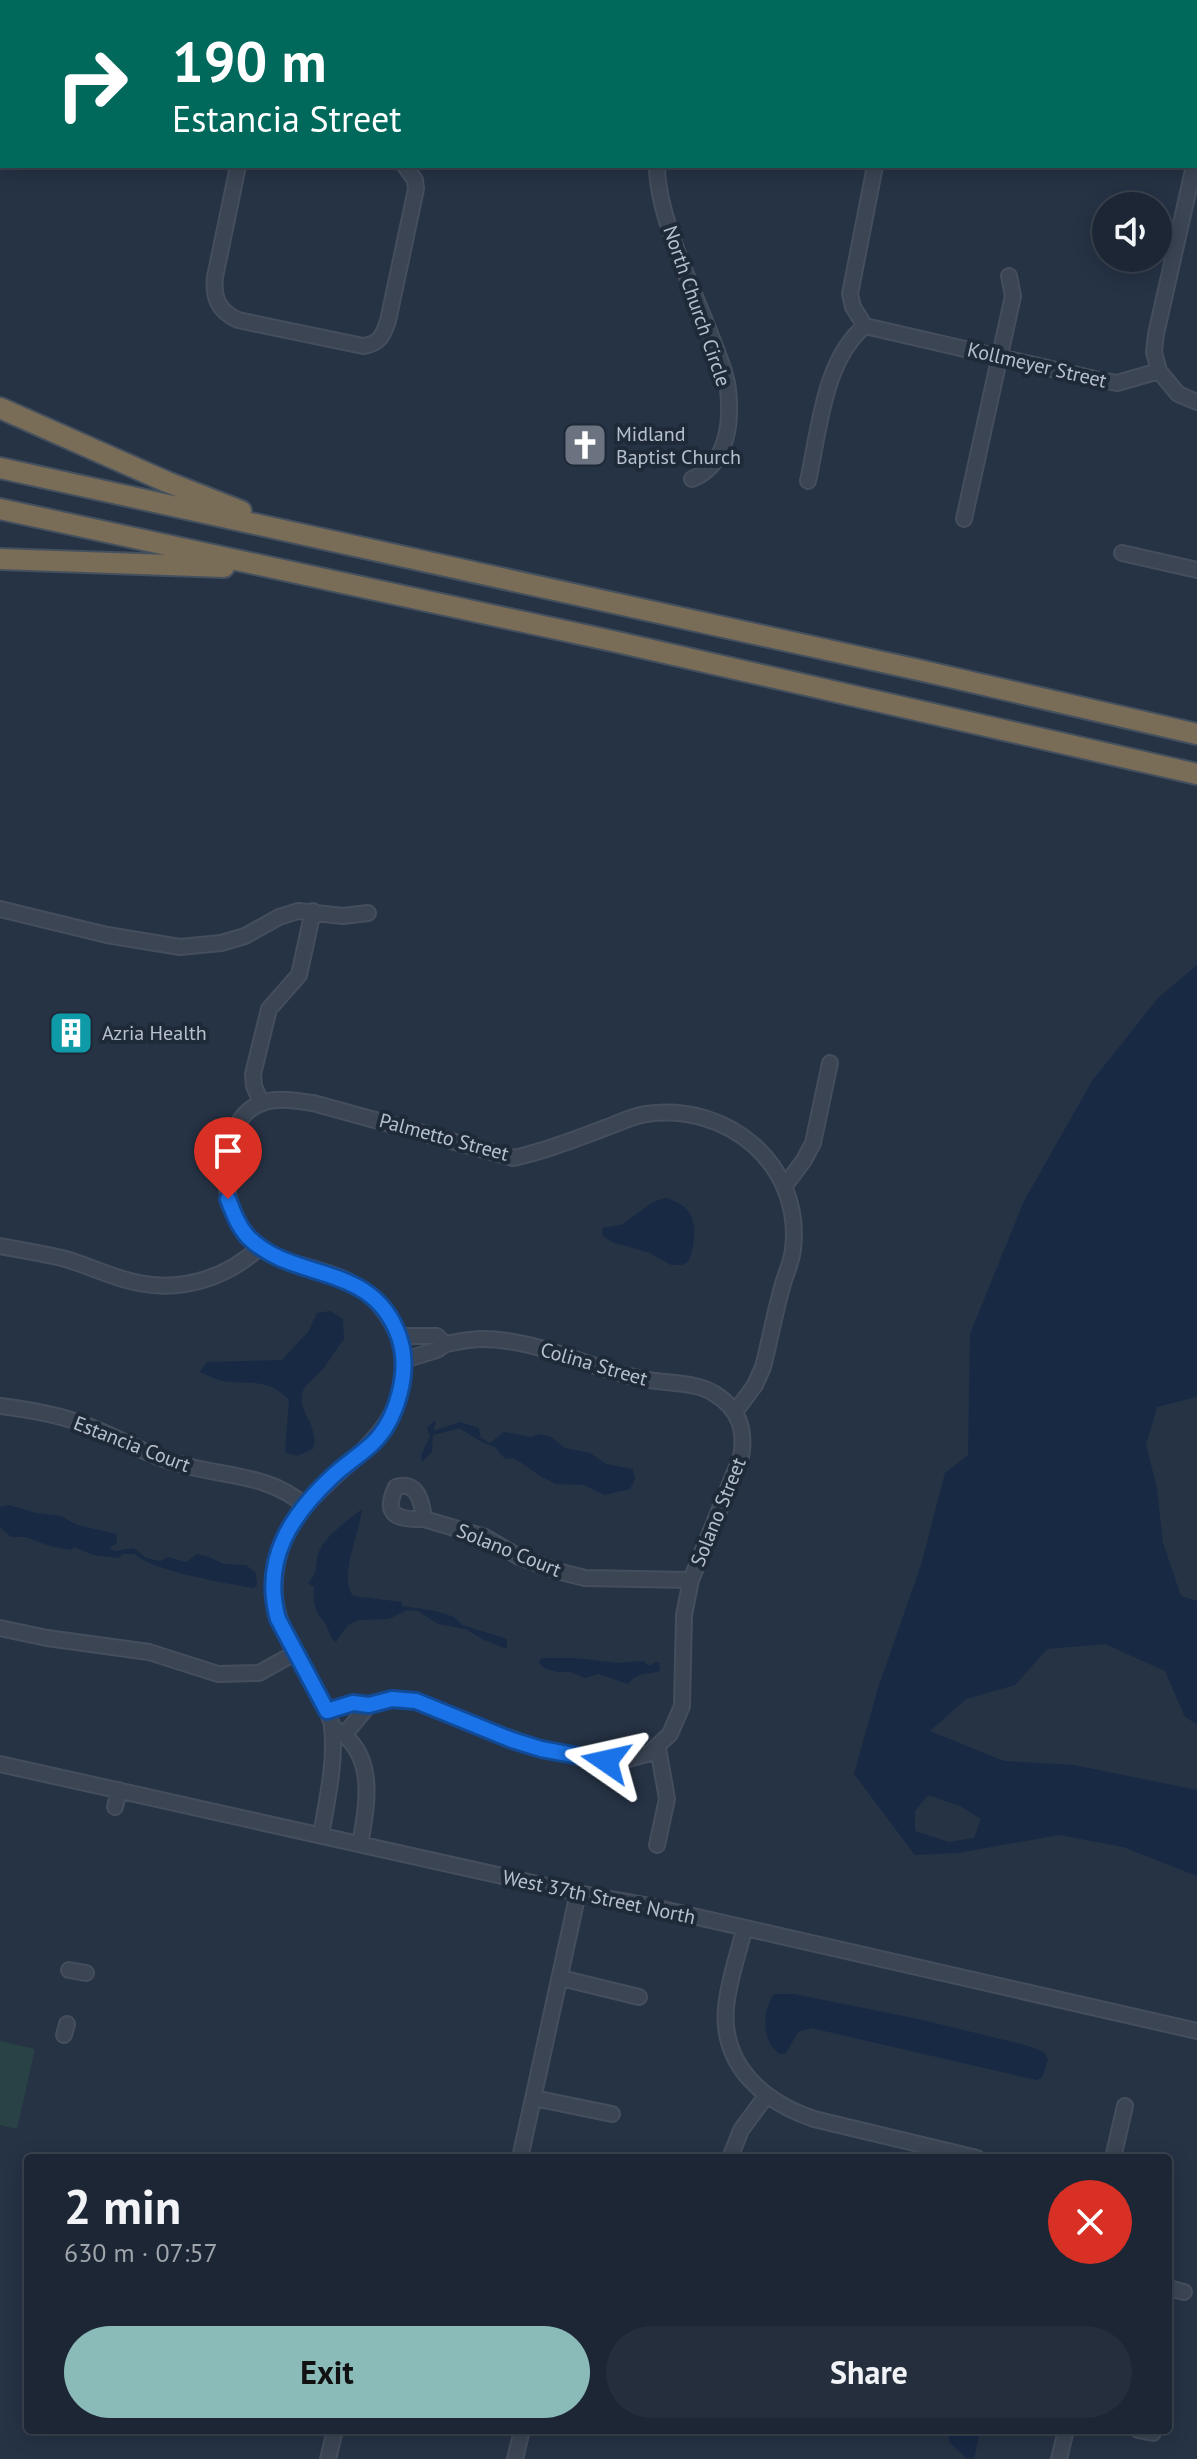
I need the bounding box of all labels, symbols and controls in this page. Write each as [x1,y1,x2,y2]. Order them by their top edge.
text: 190 m [172,25,327,97]
icon: right [40,32,144,136]
text: Estancia Street [172,95,402,142]
map controls [1092,192,1172,272]
button: sound [1092,192,1172,272]
street label: North Church Circle [657,222,737,390]
street label: Kollmeyer Street [965,336,1109,394]
church icon: Midland Baptist Church [561,421,609,469]
place label: Midland Baptist Church [616,421,741,470]
building icon: Azria Health [47,1009,95,1057]
place label: Azria Health [102,1020,207,1046]
street label: Palmetto Street [376,1107,512,1167]
pin [194,1117,262,1199]
icon: arrive [206,1129,250,1173]
street label: Colina Street [538,1336,651,1392]
street label: Estancia Court [70,1410,194,1478]
street label: Solano Street [684,1454,752,1570]
street label: Solano Court [453,1517,565,1583]
position arrow [564,1719,648,1803]
street label: West 37th Street North [500,1864,698,1930]
text: 2 min [64,2175,181,2237]
button: close [1048,2180,1132,2264]
text: 630 m · 07:57 [64,2236,218,2269]
button: Exit [64,2326,590,2418]
button: Share [606,2326,1132,2418]

